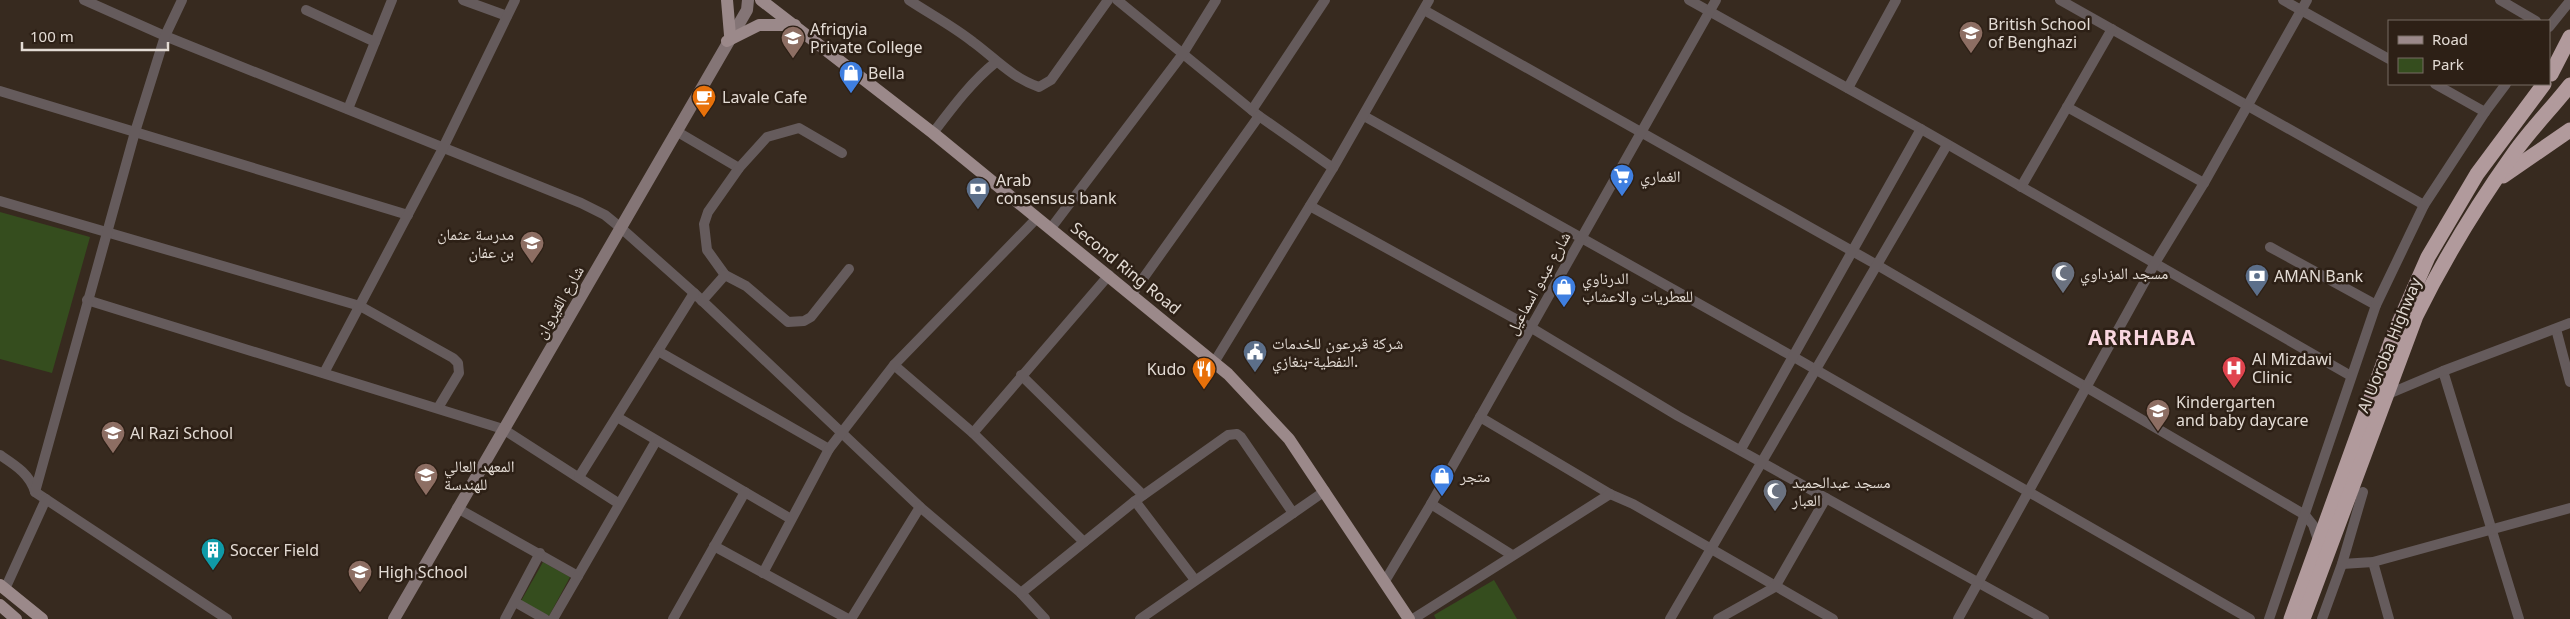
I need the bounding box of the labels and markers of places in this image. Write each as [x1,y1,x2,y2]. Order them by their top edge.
place label: British School of Benghazi [1988,13,2091,53]
place label: Afriqyia Private College [810,18,922,58]
school or university icon: British School of Benghazi [1958,20,1984,54]
school or university icon: Afriqyia Private College [780,25,806,59]
shop icon: Bella [838,60,864,94]
place label: Bella [868,62,905,84]
cafe icon: Lavale Cafe [691,84,717,118]
place label: Lavale Cafe [722,86,807,108]
supermarket icon: الغماري [1609,163,1635,197]
place label: الغماري [1640,165,1681,189]
place label: Arab consensus bank [996,169,1117,209]
bank icon: Arab consensus bank [965,176,991,210]
place label: مدرسة عثمان بن عفان [437,223,514,263]
school or university icon: مدرسة عثمان بن عفان [519,230,545,264]
mosque icon: مسجد المزداوي [2050,260,2076,294]
place label: مسجد المزداوي [2080,262,2168,286]
bank icon: AMAN Bank [2244,263,2270,297]
place label: AMAN Bank [2274,265,2364,287]
place label: الدرناوي للعطريات والاعشاب [1582,267,1693,307]
shop icon: الدرناوي للعطريات والاعشاب [1551,274,1577,308]
place label: شركة قبرعون للخدمات النفطية-بنغازي. [1272,332,1403,374]
public building icon: شركة قبرعون للخدمات النفطية-بنغازي. [1242,339,1268,373]
place label: Al Mizdawi Clinic [2252,348,2332,388]
hospital icon: Al Mizdawi Clinic [2221,355,2247,389]
restaurant icon: Kudo [1191,356,1217,390]
place label: Kudo [1147,358,1186,380]
place label: Kindergarten and baby daycare [2176,391,2308,431]
school or university icon: Kindergarten and baby daycare [2145,398,2171,432]
school or university icon: Al Razi School [100,420,126,454]
place label: Al Razi School [130,422,233,444]
place label: المعهد العالي للهندسة [444,455,515,495]
school or university icon: المعهد العالي للهندسة [413,462,439,496]
shop icon: متجر [1429,463,1455,497]
place label: متجر [1459,465,1490,487]
place label: مسجد عبدالحميد العبار [1791,471,1890,511]
mosque icon: مسجد عبدالحميد العبار [1762,478,1788,512]
building icon: Soccer Field [200,537,226,571]
place label: Soccer Field [230,539,319,561]
school or university icon: High School [347,559,373,593]
place label: High School [378,561,468,583]

